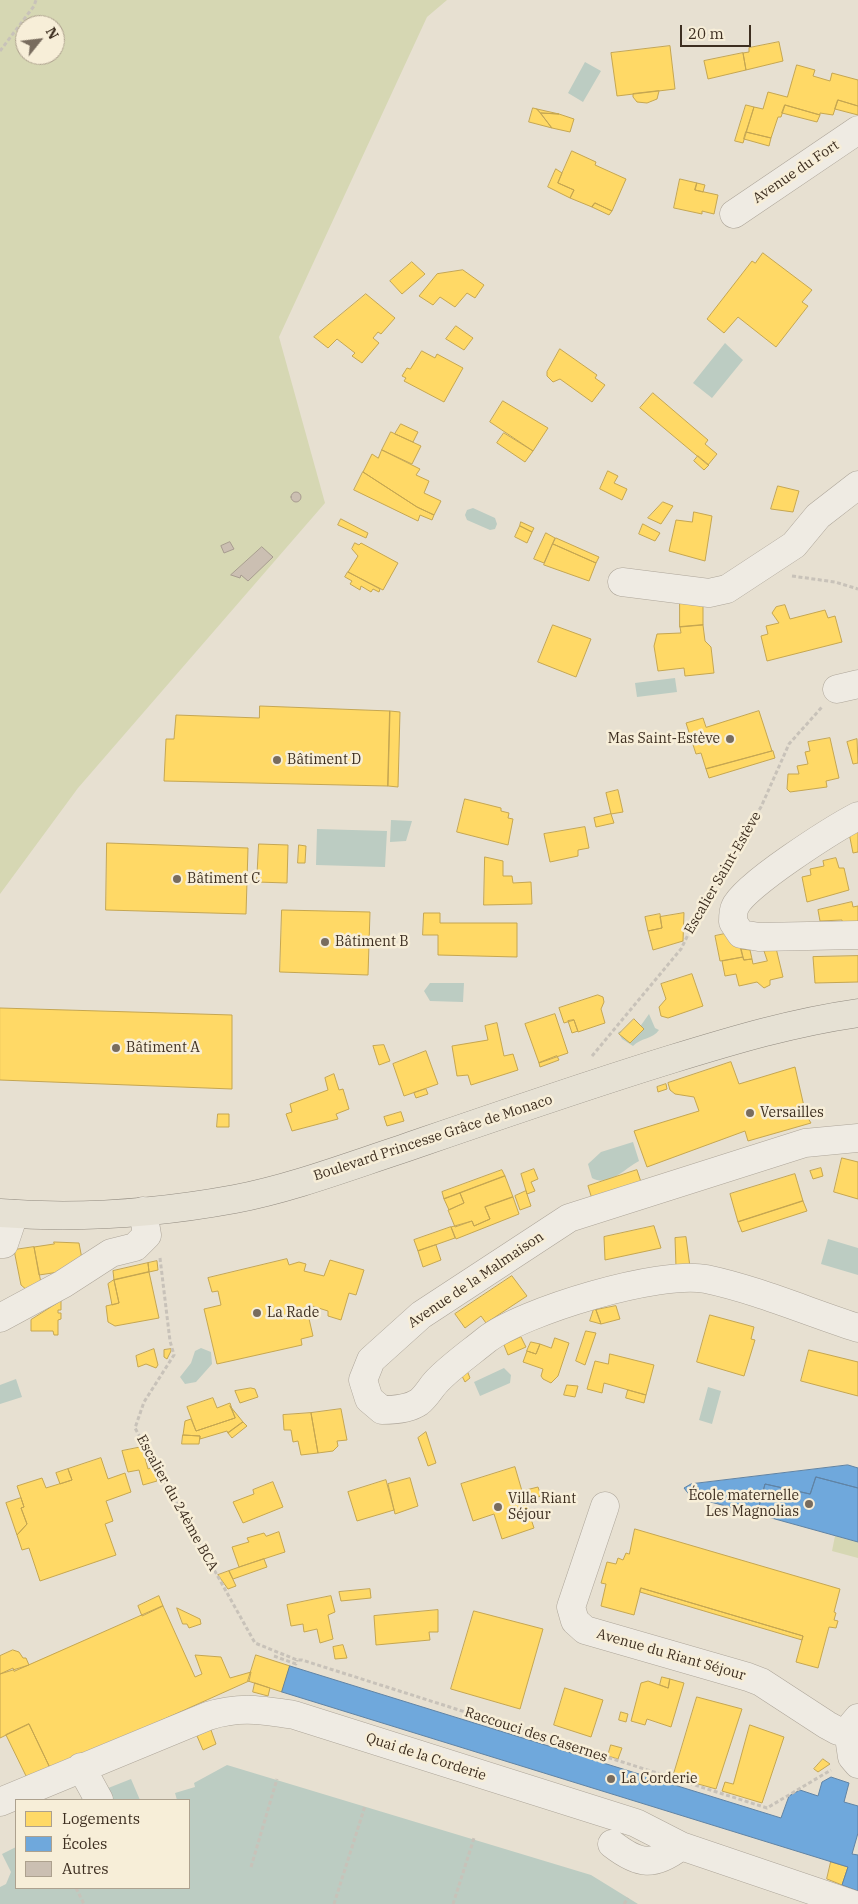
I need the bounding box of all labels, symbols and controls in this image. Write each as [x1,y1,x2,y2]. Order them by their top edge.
north arrow [15,15,65,65]
scale bar [683,15,754,47]
text: N [42,24,63,42]
text: 20 m [688,24,724,43]
street label: Avenue du Fort [750,137,842,207]
place label: Mas Saint-Estève [608,731,720,747]
marker: Mas Saint-Estève [724,733,736,745]
place label: Bâtiment D [287,752,361,768]
marker: Bâtiment D [271,754,283,766]
street label: Escalier Saint-Estève [681,809,765,937]
place label: Bâtiment C [187,871,260,887]
marker: Bâtiment C [171,873,183,885]
place label: Bâtiment B [335,934,409,950]
marker: Bâtiment B [319,936,331,948]
place label: Bâtiment A [126,1040,200,1056]
marker: Bâtiment A [110,1042,122,1054]
street label: Boulevard Princesse Grâce de Monaco [311,1091,555,1185]
place label: Versailles [760,1105,824,1121]
marker: Versailles [744,1107,756,1119]
street label: Avenue de la Malmaison [405,1228,547,1332]
place label: La Rade [267,1305,319,1321]
marker: La Rade [251,1307,263,1319]
street label: Escalier du 24ème BCA [133,1432,221,1574]
place label: École maternelle Les Magnolias [688,1488,799,1520]
place label: Villa Riant Séjour [508,1491,576,1524]
marker: École maternelle Les Magnolias [803,1498,815,1510]
marker: Villa Riant Séjour [492,1501,504,1513]
street label: Avenue du Riant Séjour [595,1626,747,1684]
street label: Raccouci des Casernes [462,1704,610,1766]
street label: Quai de la Corderie [364,1730,488,1784]
place label: La Corderie [621,1771,697,1787]
marker: La Corderie [605,1773,617,1785]
legend [15,1799,190,1889]
text: Logements [62,1809,140,1828]
text: Écoles [62,1834,107,1853]
text: Autres [62,1859,109,1878]

